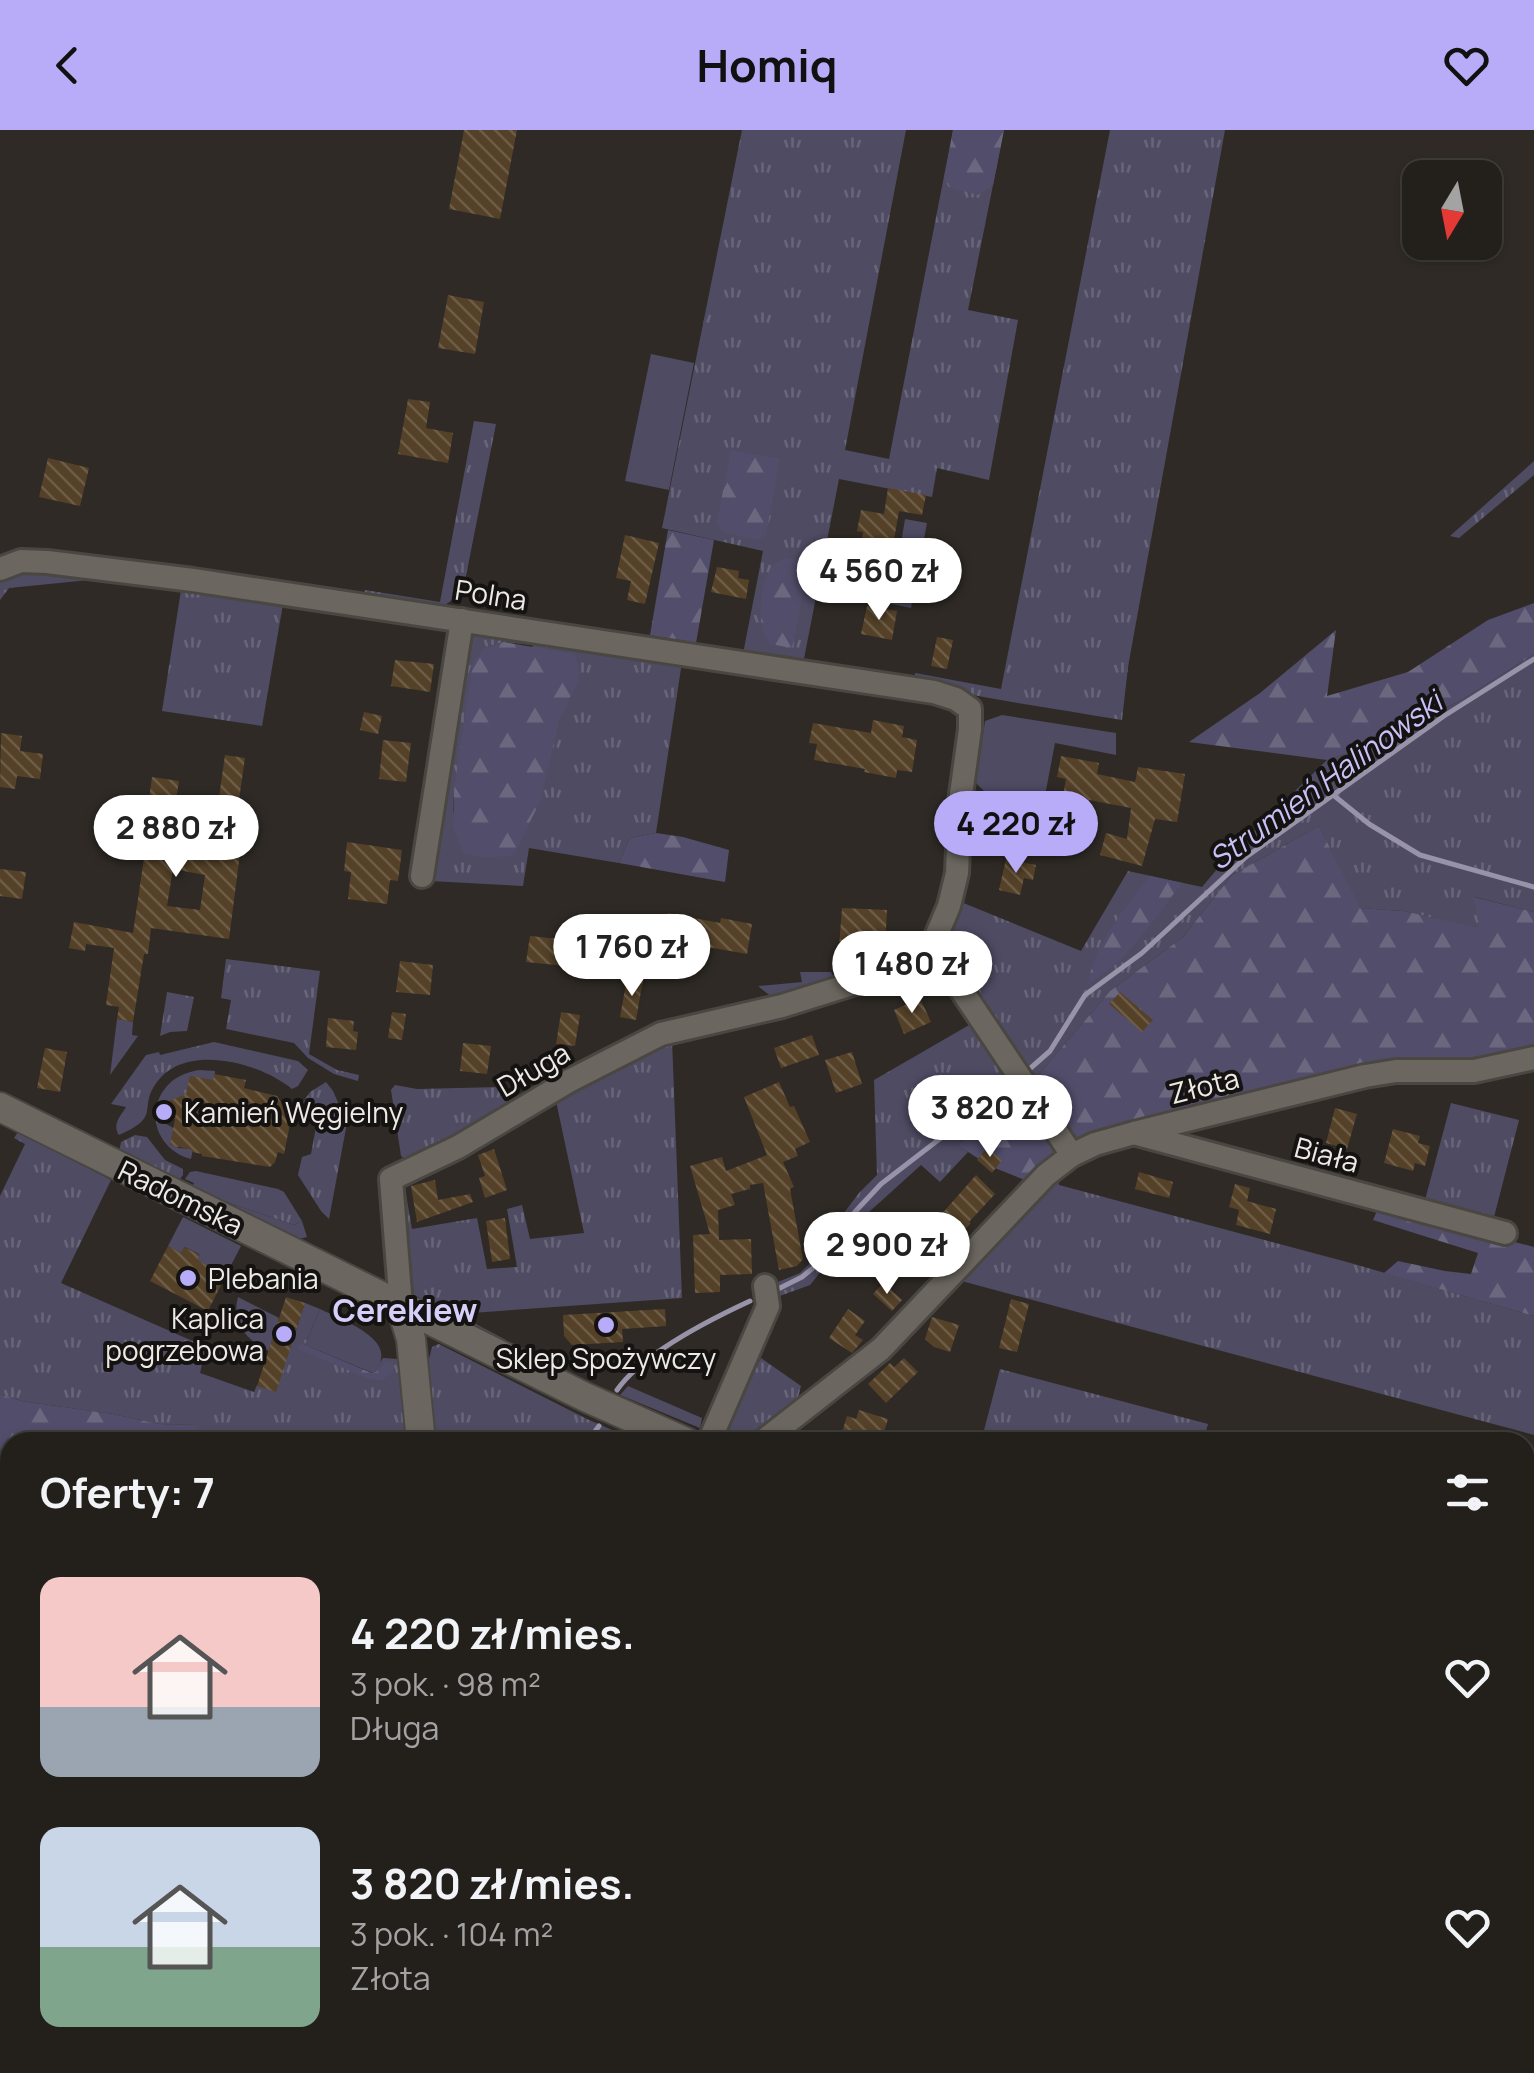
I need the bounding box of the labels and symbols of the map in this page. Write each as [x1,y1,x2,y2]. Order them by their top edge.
north arrow [1402,160,1502,260]
pin: 4 560 zł [776,538,982,623]
street label: Polna [452,570,530,618]
water label: Strumień Halinowski [1200,679,1453,879]
pin: 4 220 zł [913,791,1119,876]
pin: 2 880 zł [73,795,279,880]
pin: 1 760 zł [529,914,735,999]
pin: 1 480 zł [809,931,1015,1016]
street label: Długa [490,1033,576,1105]
street label: Złota [1165,1058,1243,1112]
pin: 3 820 zł [887,1075,1093,1160]
place label: Kamień Węgielny [184,1093,403,1131]
marker: Kamień Węgielny [153,1101,175,1123]
street label: Biała [1291,1127,1363,1181]
street label: Radomska [112,1150,250,1244]
pin: 2 900 zł [784,1212,990,1297]
place label: Plebania [208,1259,319,1297]
marker: Plebania [177,1267,199,1289]
district label: Cerekiew [332,1288,478,1332]
place label: Kaplica pogrzebowa [105,1299,264,1369]
marker: Sklep Spożywczy [595,1314,617,1336]
marker: Kaplica pogrzebowa [273,1323,295,1345]
place label: Sklep Spożywczy [496,1339,716,1377]

